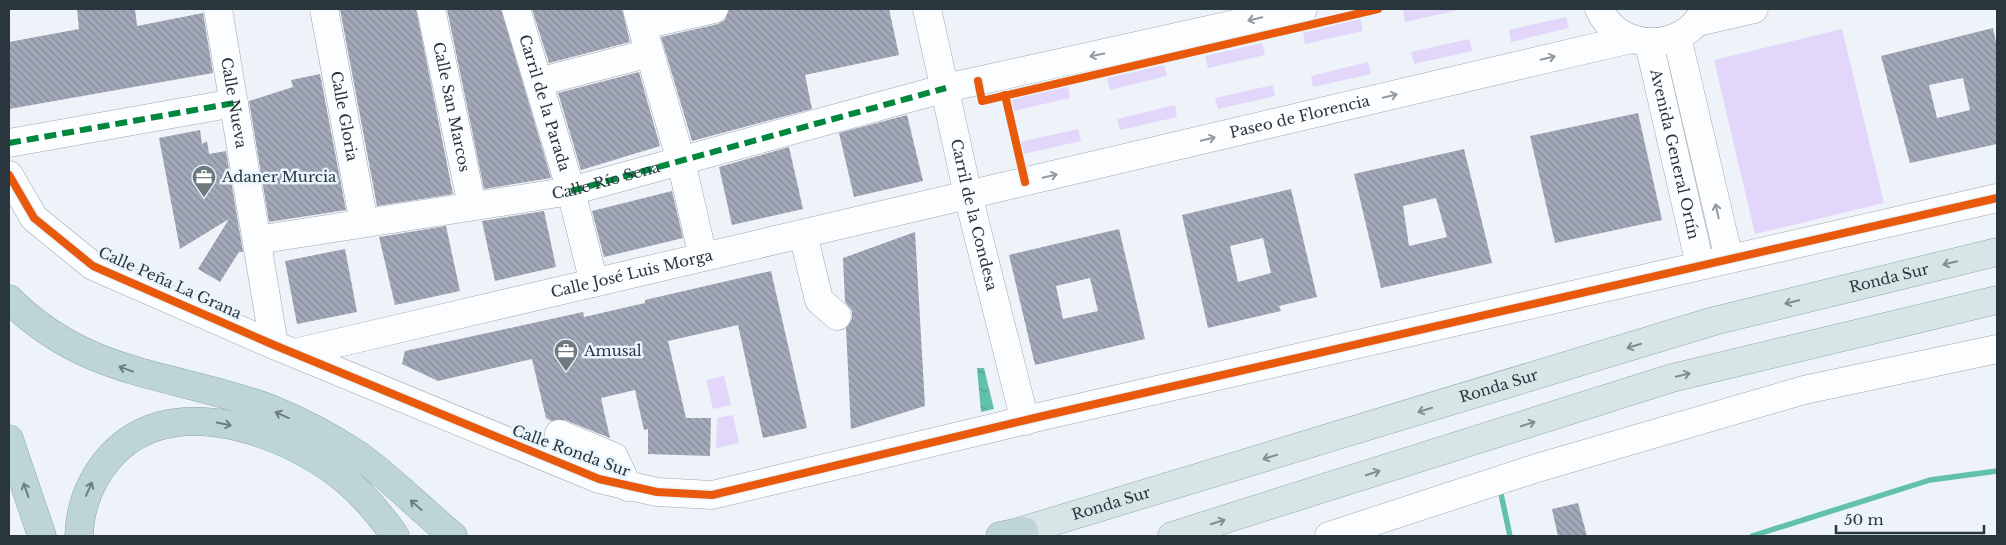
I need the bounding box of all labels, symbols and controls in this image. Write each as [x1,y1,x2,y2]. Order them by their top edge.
one-way arrow [1248,15,1264,25]
street label: Carril de la Parada [515,32,575,174]
street label: Calle San Marcos [429,40,475,174]
one-way arrow [1089,51,1105,60]
one-way arrow [1540,53,1556,62]
street label: Calle Nueva [217,56,251,150]
street label: Avenida General Ortín [1646,66,1704,241]
street label: Calle Gloria [327,69,362,163]
street label: Paseo de Florencia [1228,91,1372,142]
one-way arrow [1382,91,1398,100]
one-way arrow [1200,134,1216,143]
street label: Carril de la Condesa [947,137,1002,293]
street label: Calle Río Sena [550,157,663,203]
office icon: Adaner Murcia [191,164,217,198]
place label: Adaner Murcia [221,167,337,186]
one-way arrow [1042,171,1058,180]
one-way arrow [1712,204,1721,220]
street label: Calle Peña La Grana [96,242,245,323]
street label: Calle José Luis Morga [549,245,715,302]
street label: Ronda Sur [1847,259,1931,297]
one-way arrow [1942,259,1958,269]
one-way arrow [1785,298,1801,307]
office icon: Amusal [553,338,579,372]
place label: Amusal [583,341,642,360]
one-way arrow [1626,341,1642,351]
one-way arrow [119,364,135,373]
street label: Ronda Sur [1457,365,1541,407]
one-way arrow [1675,370,1691,379]
one-way arrow [1418,406,1434,416]
one-way arrow [275,409,290,419]
one-way arrow [1520,418,1536,428]
one-way arrow [215,420,231,430]
street label: Calle Ronda Sur [510,420,634,481]
one-way arrow [1262,453,1278,463]
one-way arrow [1365,467,1381,477]
one-way arrow [85,482,95,497]
street label: Ronda Sur [1069,482,1154,524]
one-way arrow [21,483,30,498]
one-way arrow [410,500,423,511]
scale bar [1836,502,1984,534]
text: 50 m [1844,510,1884,529]
one-way arrow [1210,516,1226,526]

